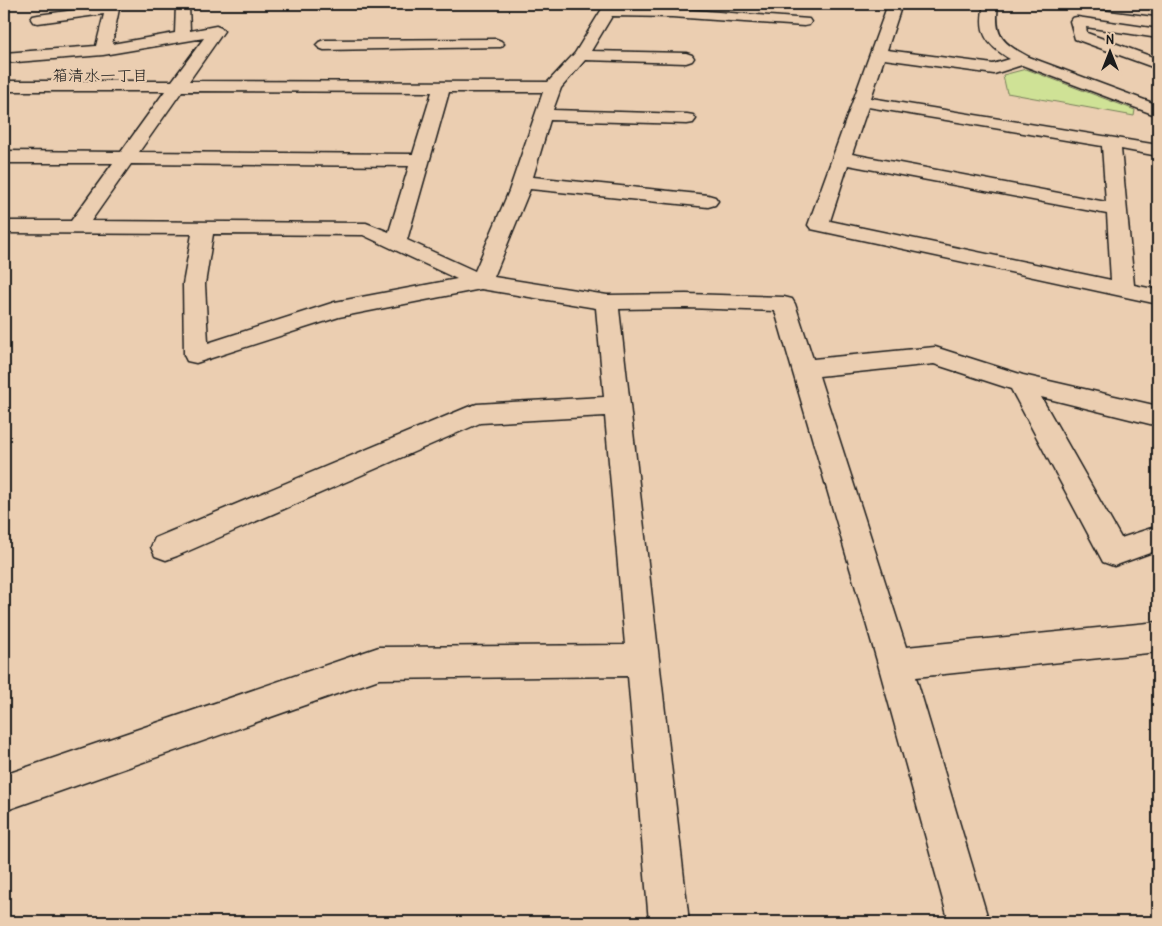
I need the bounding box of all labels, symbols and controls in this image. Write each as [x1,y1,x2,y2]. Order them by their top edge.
north arrow [1084,28,1134,78]
text: N [1106,29,1114,48]
district label: 箱清水一丁目 [52,64,148,86]

